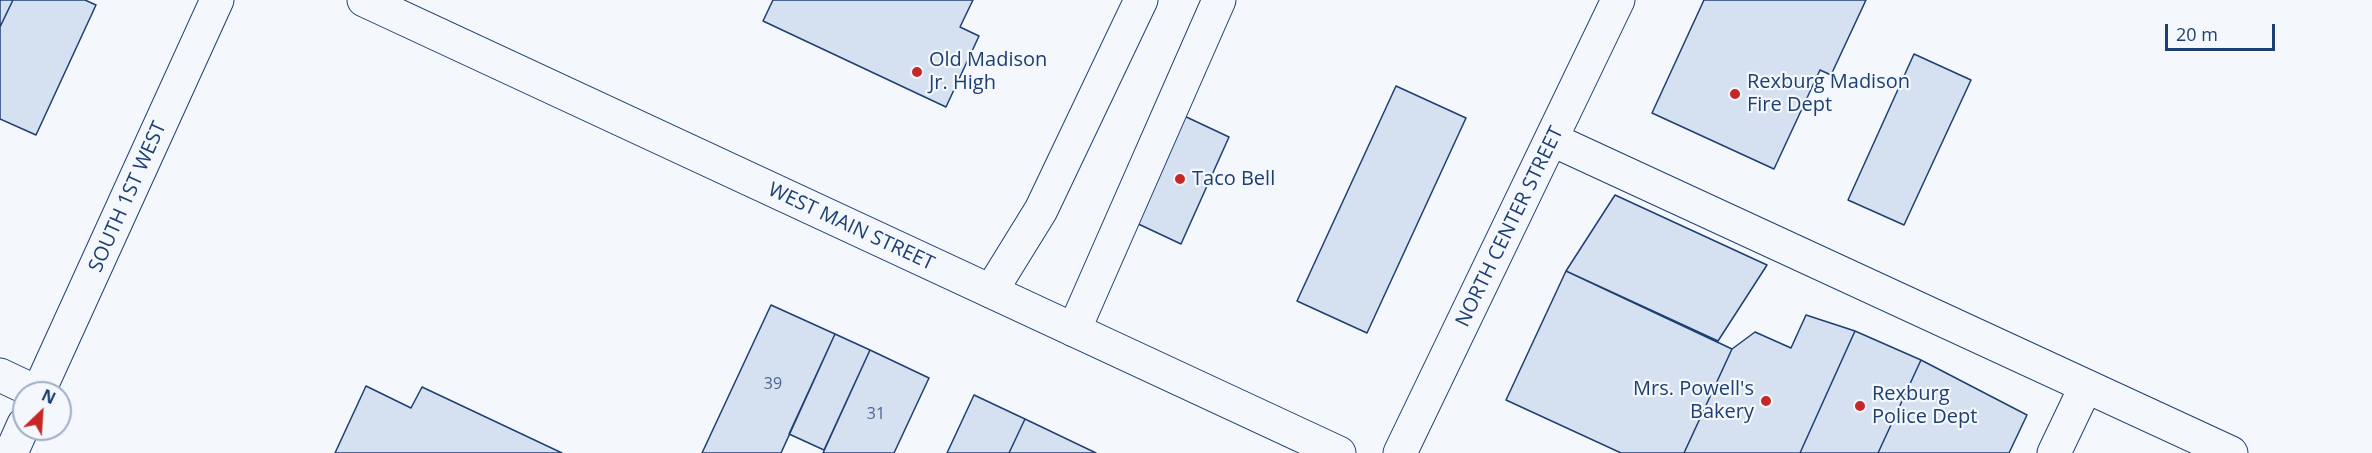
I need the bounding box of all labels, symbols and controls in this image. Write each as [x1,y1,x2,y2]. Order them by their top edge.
scale bar [2168,12,2278,50]
text: 20 m [2176,22,2218,46]
place label: Old Madison Jr. High [929,48,1047,95]
marker: Old Madison Jr. High [910,65,924,79]
place label: Rexburg Madison Fire Dept [1747,70,1910,117]
marker: Rexburg Madison Fire Dept [1728,87,1742,101]
street label: SOUTH 1ST WEST [84,118,172,276]
street label: NORTH CENTER STREET [1451,123,1569,331]
place label: Taco Bell [1192,167,1275,191]
marker: Taco Bell [1173,172,1187,186]
street label: WEST MAIN STREET [764,178,938,276]
house number: 39 [764,374,782,394]
place label: Mrs. Powell's Bakery [1633,377,1754,424]
north arrow [12,381,72,441]
place label: Rexburg Police Dept [1872,382,1977,429]
text: N [38,384,59,409]
marker: Mrs. Powell's Bakery [1759,394,1773,408]
marker: Rexburg Police Dept [1853,399,1867,413]
house number: 31 [867,404,885,424]

